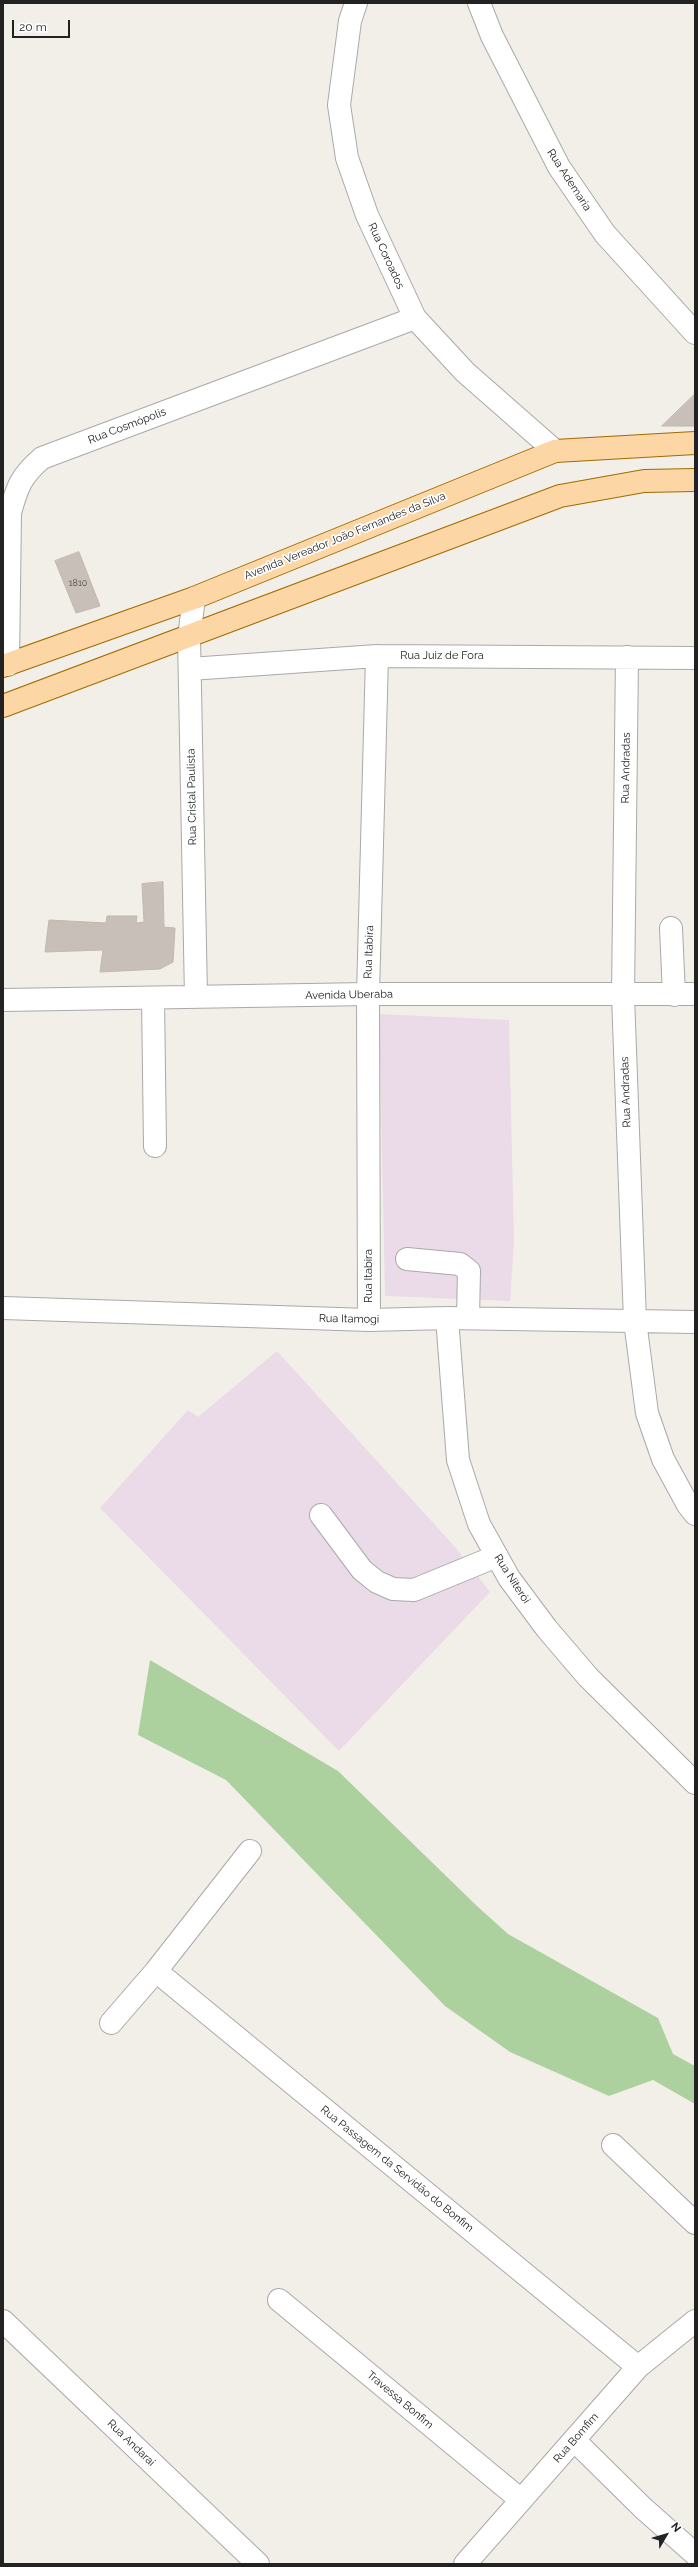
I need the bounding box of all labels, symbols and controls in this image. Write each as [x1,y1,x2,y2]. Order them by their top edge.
scale bar [14,12,72,38]
text: 20 m [19,20,47,34]
street label: Rua Ademaria [544,146,594,214]
street label: Rua Coroados [365,221,407,291]
street label: Rua Cosmópolis [86,405,168,447]
street label: Avenida Vereador João Fernandes da Silva [242,489,448,583]
house number: 1810 [69,578,87,588]
street label: Rua Juiz de Fora [400,649,484,663]
street label: Rua Andradas [619,732,633,804]
street label: Rua Cristal Paulista [185,749,199,845]
street label: Rua Itabira [361,925,377,979]
street label: Avenida Uberaba [305,988,393,1002]
street label: Rua Andradas [618,1056,634,1128]
street label: Rua Itabira [362,1249,376,1303]
street label: Rua Itamogi [319,1312,379,1326]
street label: Rua Niterói [491,1552,533,1606]
street label: Rua Passagem da Servidão do Bonfim [318,2103,476,2235]
street label: Travessa Bonfim [364,2368,436,2432]
street label: Rua Bomfim [551,2410,601,2466]
street label: Rua Andaraí [104,2417,158,2469]
north arrow [646,2515,686,2555]
text: N [668,2520,684,2535]

